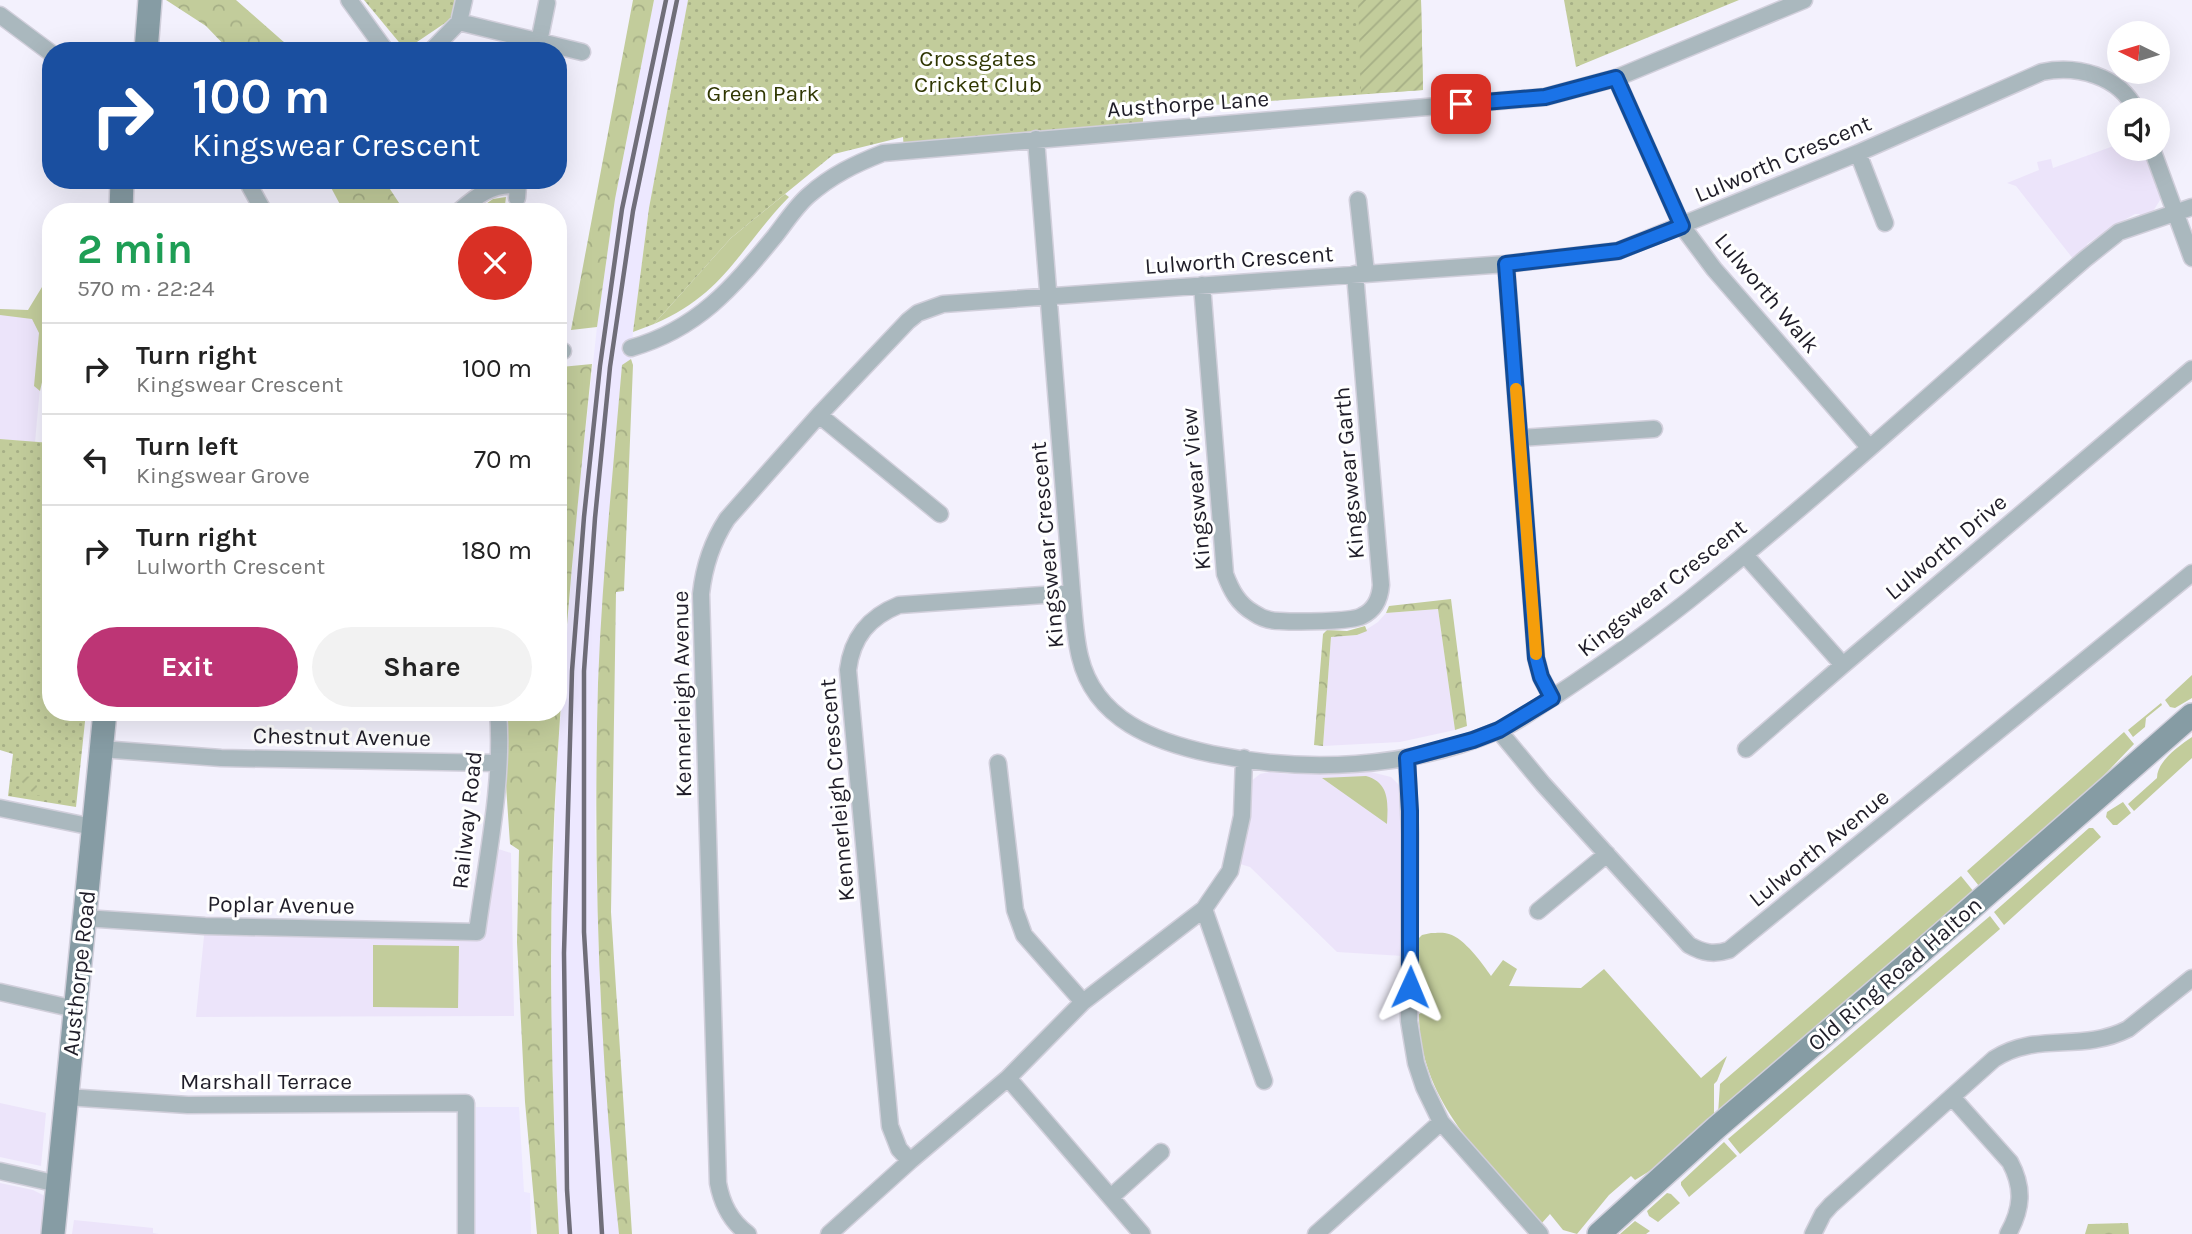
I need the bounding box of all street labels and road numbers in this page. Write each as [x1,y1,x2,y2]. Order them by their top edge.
street label: Austhorpe Lane [1106,85,1270,123]
street label: Lulworth Crescent [1691,109,1876,208]
street label: Lulworth Walk [1709,227,1825,359]
street label: Lulworth Crescent [1144,240,1335,280]
street label: Kingswear Garth [1328,386,1370,560]
street label: Kingswear View [1175,406,1217,571]
street label: Kingswear Crescent [1024,440,1069,649]
street label: Lulworth Drive [1880,488,2012,606]
street label: Kingswear Crescent [1572,513,1752,662]
street label: Kennerleigh Avenue [667,590,697,798]
street label: Kennerleigh Crescent [814,677,860,903]
street label: Chestnut Avenue [253,722,431,752]
street label: Railway Road [446,750,488,890]
street label: Lulworth Avenue [1744,783,1894,913]
street label: Austhorpe Road [57,889,101,1057]
street label: Poplar Avenue [207,890,355,920]
street label: Old Ring Road Halton [1803,891,1987,1057]
street label: Marshall Terrace [180,1068,352,1095]

